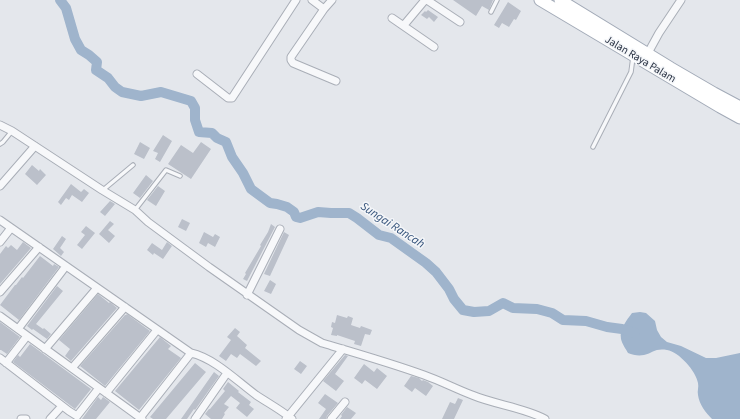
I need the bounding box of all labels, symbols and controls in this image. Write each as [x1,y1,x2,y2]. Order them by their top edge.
street label: Jalan Raya Palam [602,34,678,86]
water label: Sungai Rancah [357,200,427,252]

